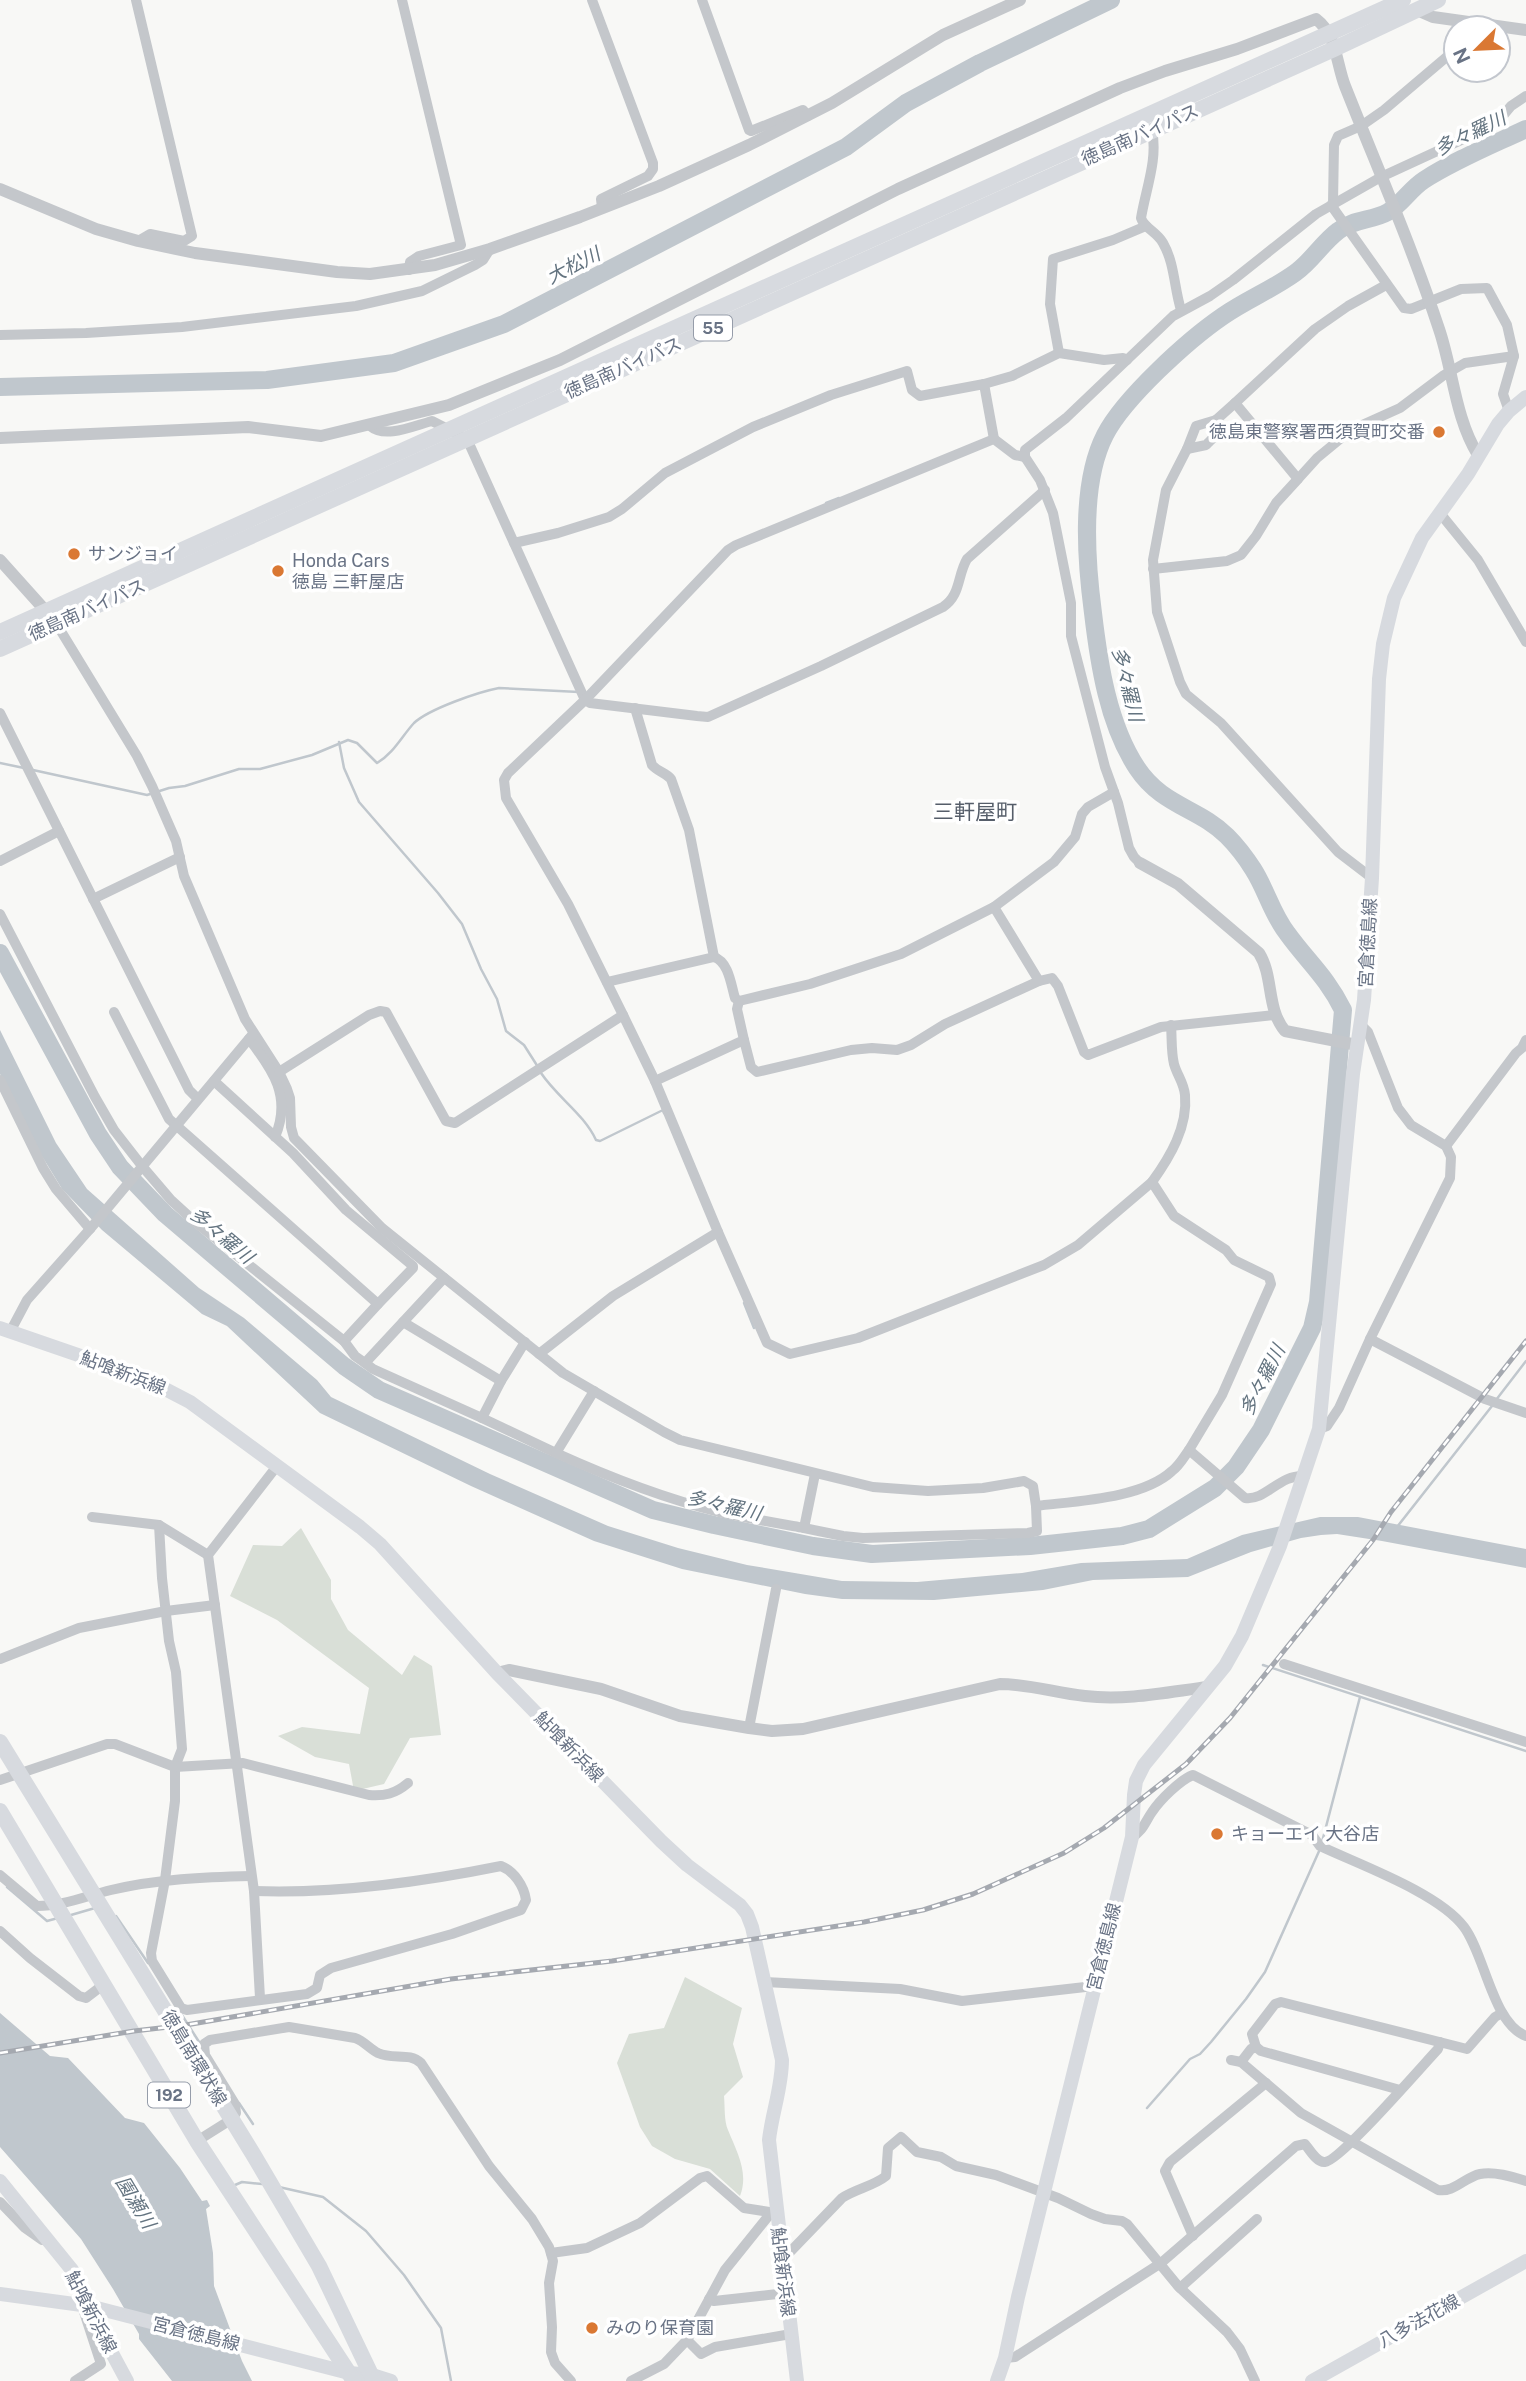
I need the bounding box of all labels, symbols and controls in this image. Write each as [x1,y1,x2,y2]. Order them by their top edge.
north arrow [1442,14,1512,84]
text: N [1448,45,1475,67]
street label: 徳島南バイパス [1078,99,1201,170]
water label: 多々羅川 [1431,106,1511,160]
water label: 大松川 [543,241,605,288]
road number: 55 [694,316,732,340]
street label: 徳島南バイパス [561,332,684,403]
place label: 徳島東警察署西須賀町交番 [1209,421,1425,442]
marker: 徳島東警察署西須賀町交番 [1431,424,1447,440]
place label: サンジョイ [88,543,178,564]
marker: サンジョイ [66,546,82,562]
place label: Honda Cars 徳島 三軒屋店 [292,550,404,592]
marker: Honda Cars 徳島 三軒屋店 [270,563,286,579]
street label: 徳島南バイパス [25,574,148,645]
water label: 多々羅川 [1108,644,1148,725]
district label: 三軒屋町 [933,799,1017,824]
street label: 宮倉徳島線 [1355,897,1380,988]
water label: 多々羅川 [186,1202,260,1269]
water label: 多々羅川 [1235,1339,1290,1419]
street label: 鮎喰新浜線 [77,1347,169,1398]
water label: 多々羅川 [684,1486,765,1525]
street label: 鮎喰新浜線 [531,1707,608,1786]
place label: キョーエイ 大谷店 [1231,1823,1379,1844]
marker: キョーエイ 大谷店 [1209,1826,1225,1842]
street label: 宮倉徳島線 [1082,1901,1125,1993]
street label: 徳島南環状線 [158,2006,231,2109]
road number: 192 [148,2082,190,2108]
water label: 園瀬川 [112,2172,161,2234]
street label: 鮎喰新浜線 [768,2226,799,2318]
street label: 鮎喰新浜線 [62,2267,121,2357]
street label: 八多法花線 [1374,2290,1463,2352]
street label: 宮倉徳島線 [150,2312,242,2355]
place label: みのり保育園 [606,2317,714,2338]
marker: みのり保育園 [584,2320,600,2336]

